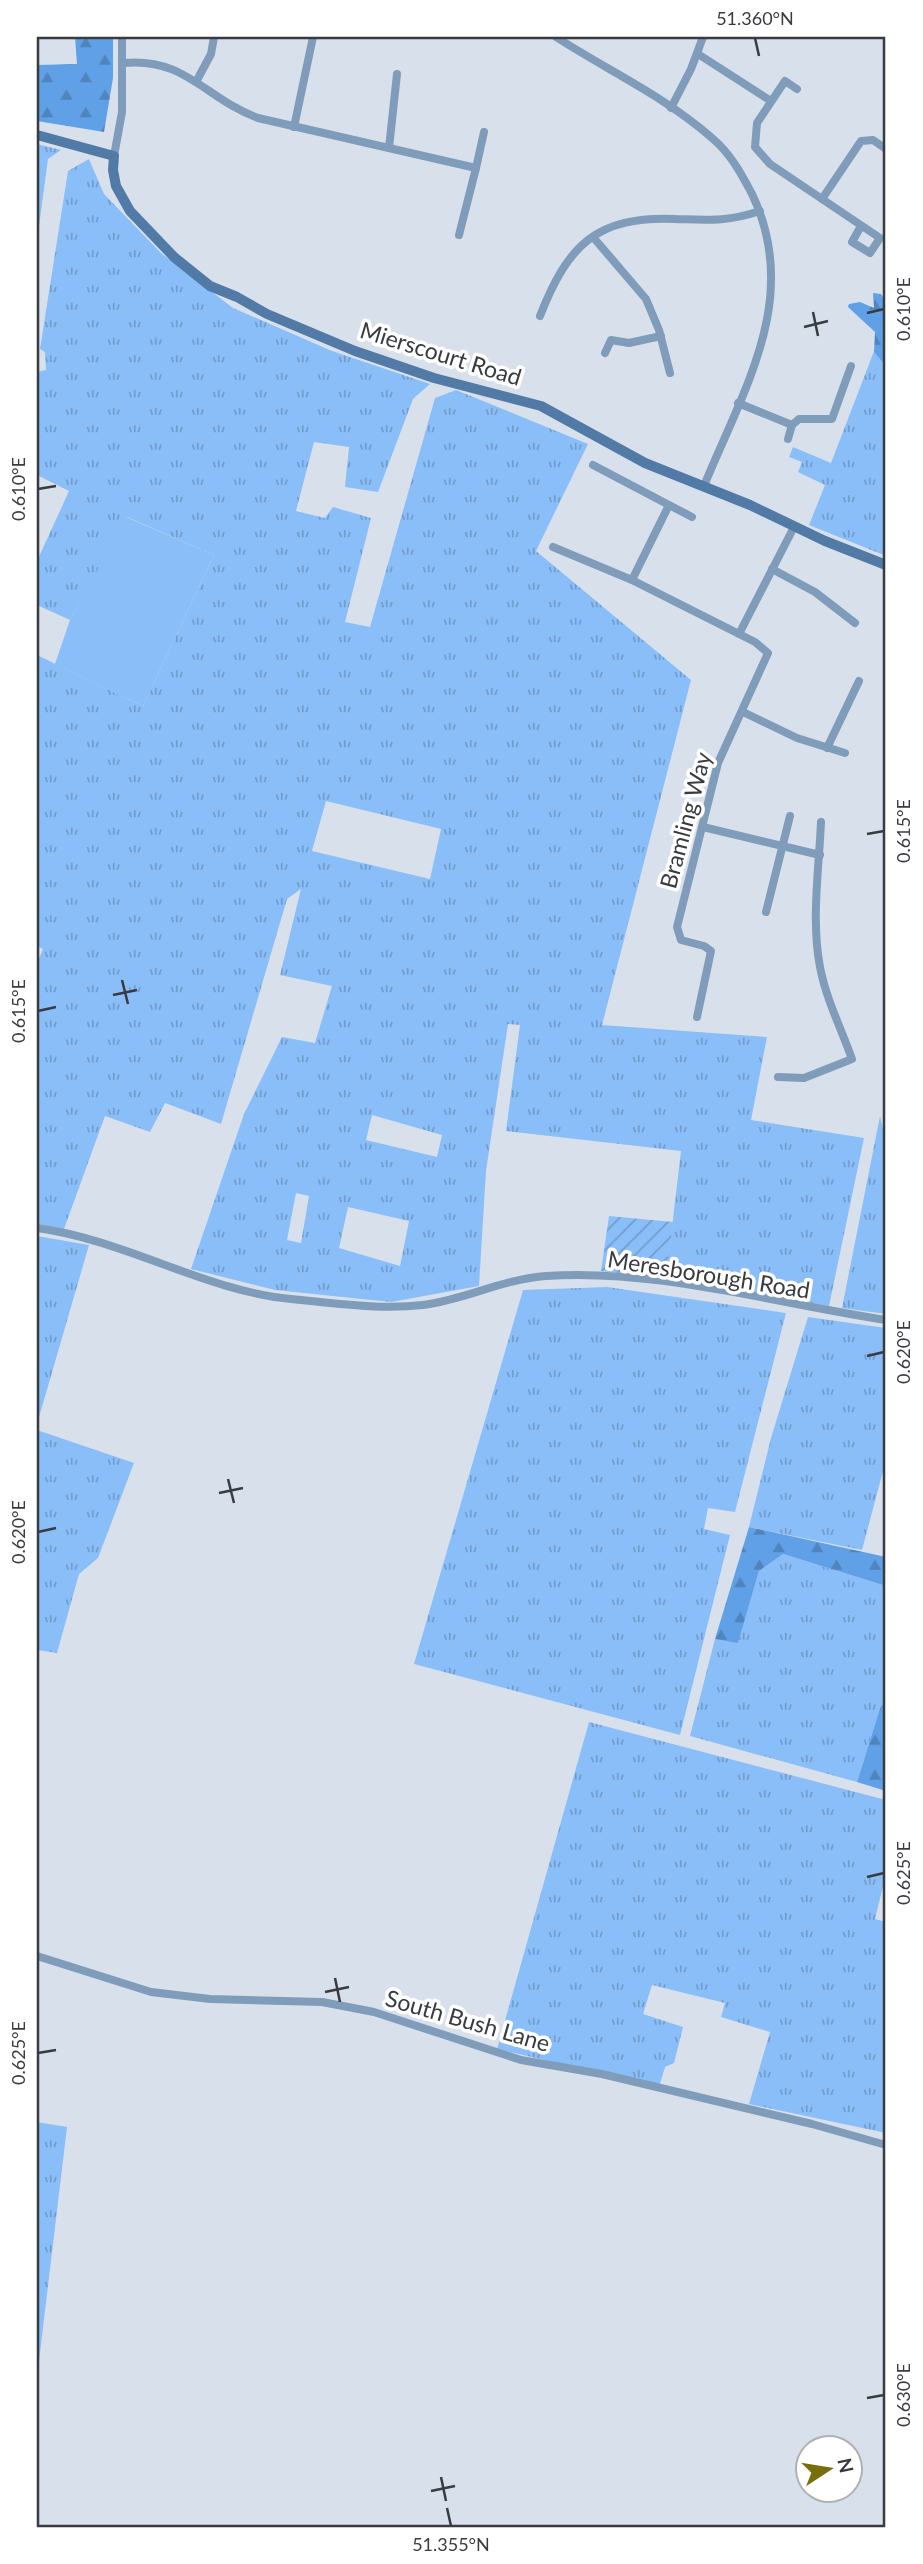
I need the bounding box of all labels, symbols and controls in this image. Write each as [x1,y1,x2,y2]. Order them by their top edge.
text: 51.360°N [716,7,794,29]
text: 0.610°E [892,277,914,341]
street label: Mierscourt Road [357,315,525,391]
text: 0.610°E [7,457,29,521]
street label: Bramling Way [653,749,717,891]
text: 0.615°E [892,799,914,863]
text: 0.615°E [7,979,29,1043]
street label: Meresborough Road [606,1244,812,1304]
text: 0.620°E [892,1320,914,1384]
text: 0.620°E [7,1500,29,1564]
text: 0.625°E [892,1841,914,1905]
street label: South Bush Lane [383,1983,553,2057]
text: 0.625°E [7,2021,29,2085]
text: 0.630°E [892,2363,914,2427]
north arrow [794,2434,864,2504]
text: N [833,2456,859,2475]
text: 51.355°N [412,2533,490,2555]

